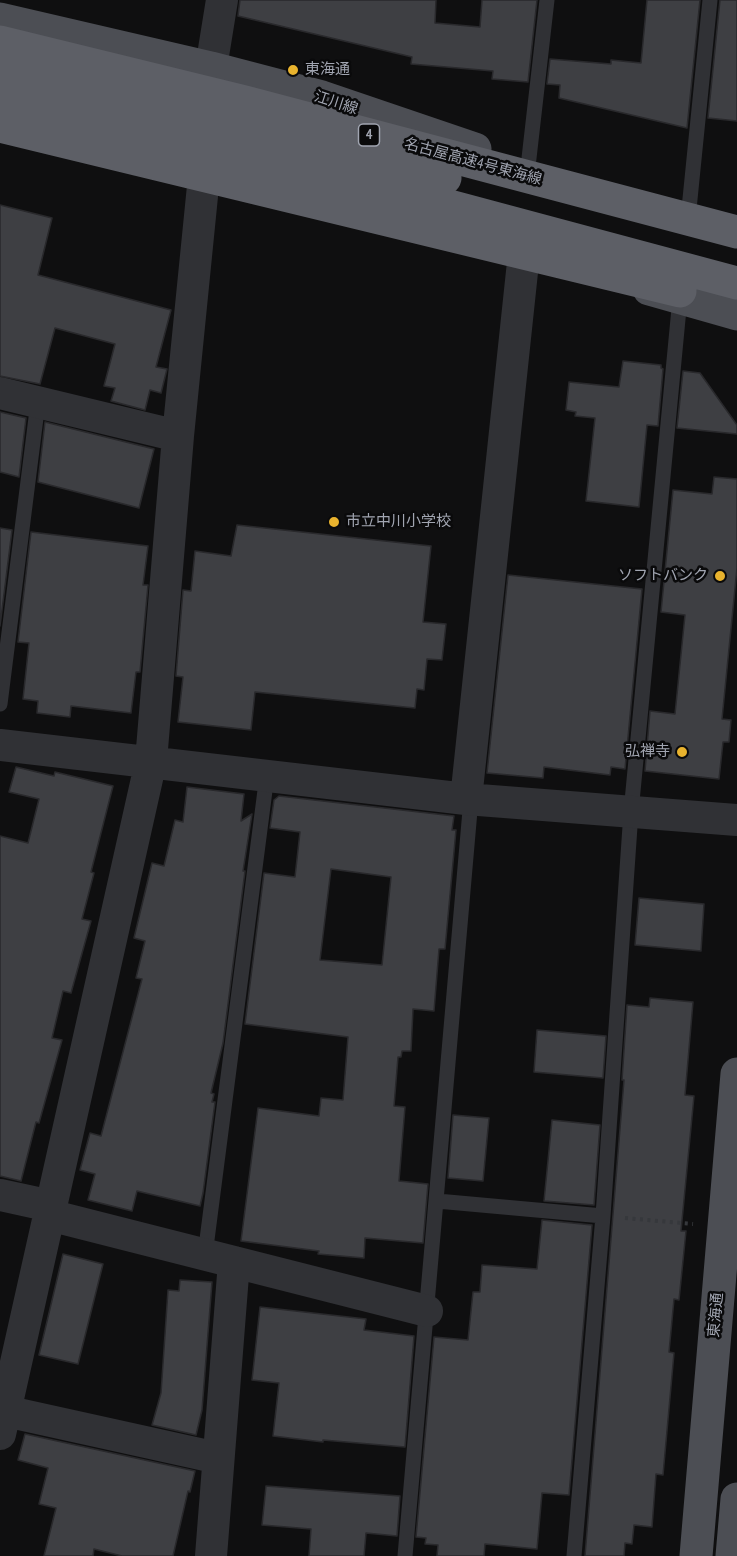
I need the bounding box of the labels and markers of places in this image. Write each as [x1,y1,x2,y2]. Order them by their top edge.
place label: 東海通 [305,61,350,79]
marker: 東海通 [286,63,300,77]
place label: 市立中川小学校 [346,513,451,531]
marker: 市立中川小学校 [327,515,341,529]
place label: ソフトバンク [618,567,708,585]
marker: ソフトバンク [713,569,727,583]
place label: 弘禅寺 [625,743,670,761]
marker: 弘禅寺 [675,745,689,759]

